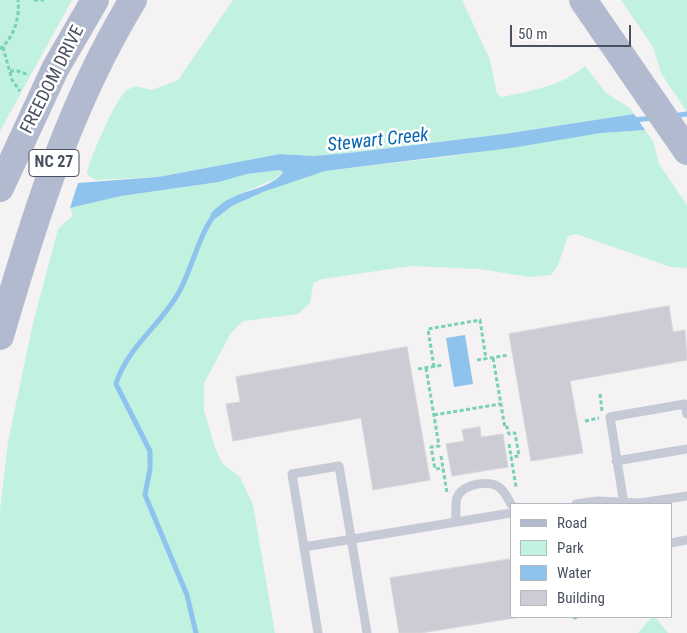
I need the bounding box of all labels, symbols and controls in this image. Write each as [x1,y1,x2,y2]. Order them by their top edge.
scale bar [512,15,633,47]
street label: FREEDOM DRIVE [17,22,89,138]
text: 50 m [518,25,548,43]
water label: Stewart Creek [326,124,430,158]
road number: NC 27 [29,150,79,177]
legend [510,503,672,618]
text: Road [557,514,587,532]
text: Park [557,539,584,557]
text: Water [557,564,591,582]
text: Building [557,589,605,607]

